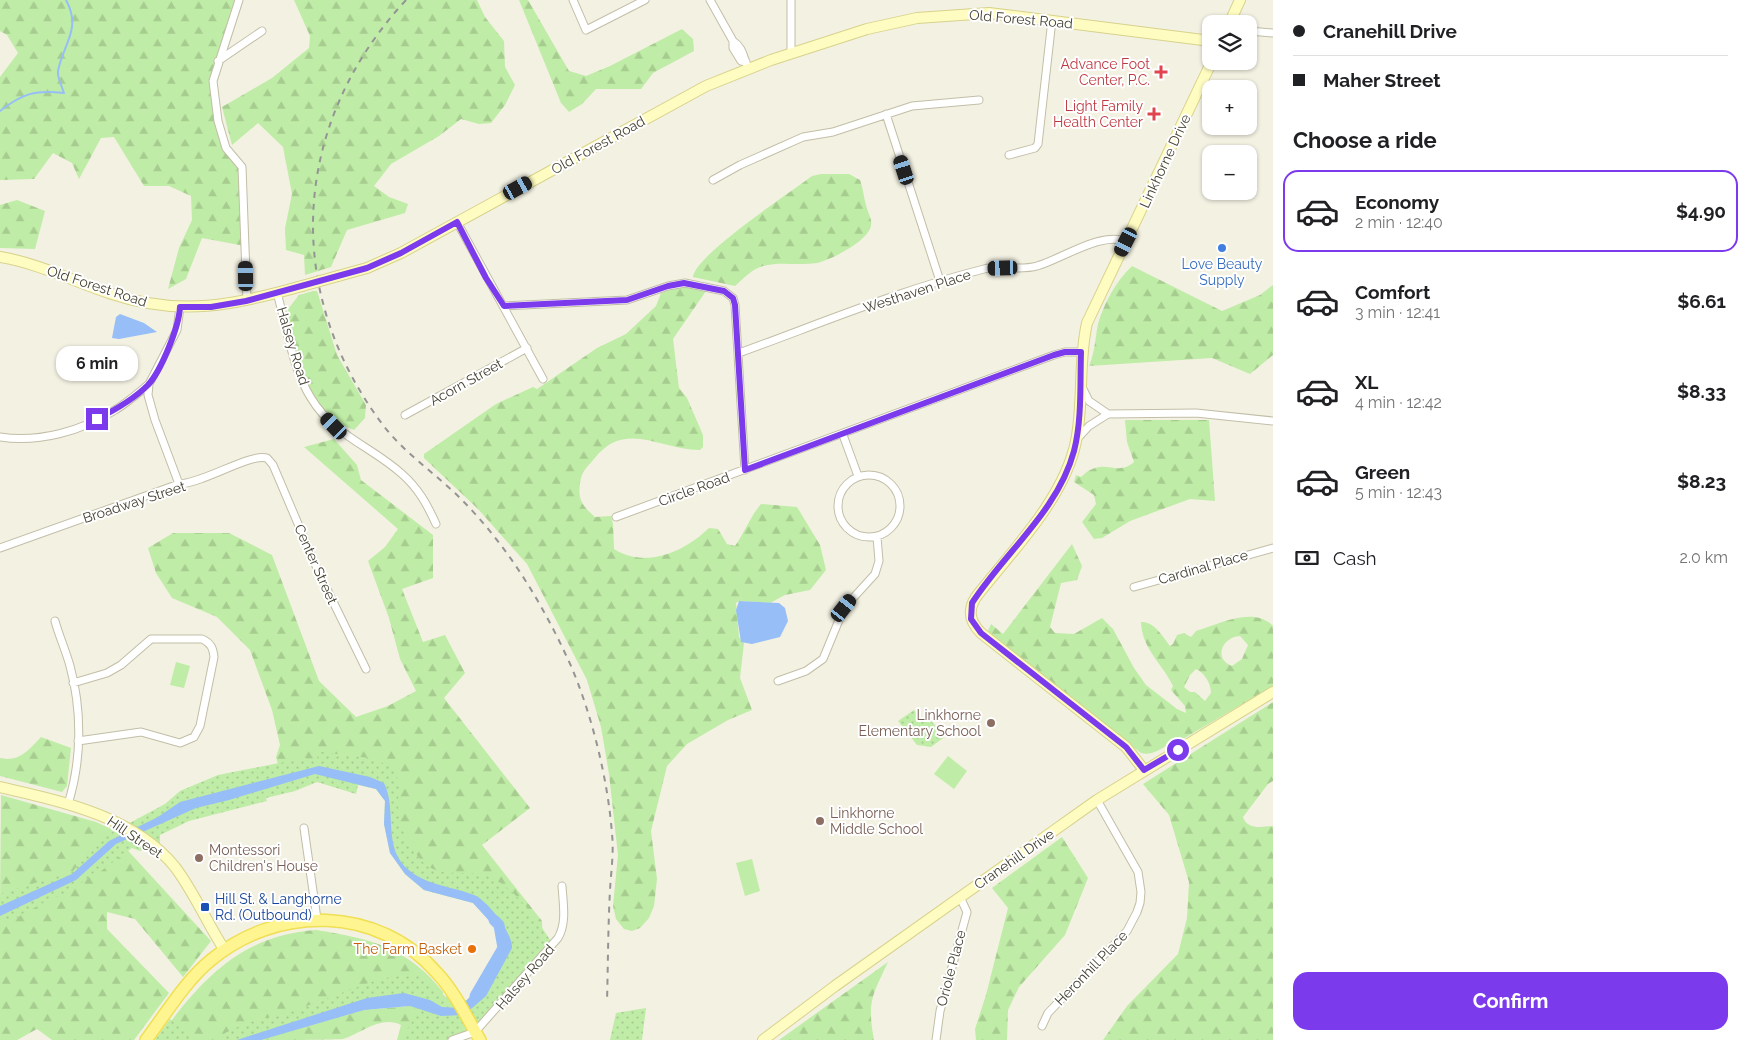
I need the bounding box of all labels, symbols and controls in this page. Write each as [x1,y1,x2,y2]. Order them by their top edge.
street label: Old Forest Road [968,6,1074,32]
map controls [1202,15,1257,200]
button: layers [1202,15,1257,70]
text: Cranehill Drive [1323,20,1457,42]
place label: Advance Foot Center, P.C. [1061,56,1150,88]
marker: Advance Foot Center, P.C. [1154,65,1168,79]
text: Maher Street [1323,69,1440,91]
button: + [1202,80,1257,135]
place label: Light Family Health Center [1053,98,1143,130]
marker: Light Family Health Center [1147,107,1161,121]
street label: Linkhorne Drive [1136,112,1194,210]
street label: Old Forest Road [549,113,647,177]
text: Choose a ride [1293,127,1437,153]
button: − [1202,145,1257,200]
car [892,153,915,187]
car [501,174,534,202]
icon: car [1295,189,1340,234]
text: Economy [1355,191,1439,213]
text: $4.90 [1676,200,1726,222]
text: 2 min · 12:40 [1355,213,1443,232]
car [1112,225,1139,259]
marker: Love Beauty Supply [1216,242,1228,254]
place label: Love Beauty Supply [1182,256,1263,288]
car [987,260,1018,276]
car [238,261,253,291]
street label: Old Forest Road [45,262,149,310]
street label: Westhaven Place [861,266,973,316]
icon: car [1295,279,1340,324]
text: Comfort [1355,281,1430,303]
text: $6.61 [1677,290,1726,312]
text: 3 min · 12:41 [1355,303,1440,322]
street label: Halsey Road [274,305,312,387]
callout: 6 min [56,346,138,382]
text: 6 min [76,354,118,373]
street label: Acorn Street [427,355,505,409]
icon: car [1295,369,1340,414]
text: XL [1355,371,1378,393]
text: $8.33 [1677,380,1726,402]
text: 4 min · 12:42 [1355,393,1442,412]
route end [86,408,108,430]
car [318,410,349,442]
icon: car [1295,459,1340,504]
text: Green [1355,461,1410,483]
street label: Circle Road [656,469,732,509]
text: $8.23 [1677,470,1726,492]
street label: Broadway Street [81,478,188,526]
text: 5 min · 12:43 [1355,483,1442,502]
street label: Center Street [291,522,341,607]
icon: cash [1293,544,1321,572]
street label: Cardinal Place [1156,547,1250,587]
text: Cash [1333,547,1377,569]
text: 2.0 km [1680,548,1728,567]
car [828,592,859,624]
place label: Linkhorne Elementary School [858,707,981,739]
marker: Linkhorne Elementary School [985,717,997,729]
route start [1167,739,1189,761]
place label: Linkhorne Middle School [830,805,923,837]
street label: Hill Street [104,813,166,861]
marker: Linkhorne Middle School [814,815,826,827]
street label: Cranehill Drive [971,826,1057,892]
place label: Montessori Children's House [209,842,318,874]
marker: Montessori Children's House [193,852,205,864]
place label: Hill St. & Langhorne Rd. (Outbound) [215,891,342,923]
marker: Hill St. & Langhorne Rd. (Outbound) [199,901,211,913]
street label: Heronhill Place [1051,927,1131,1009]
street label: Oriole Place [933,928,969,1008]
place label: The Farm Basket [354,941,462,957]
street label: Halsey Road [492,941,558,1013]
marker: The Farm Basket [466,943,478,955]
button: Confirm [1293,972,1728,1030]

